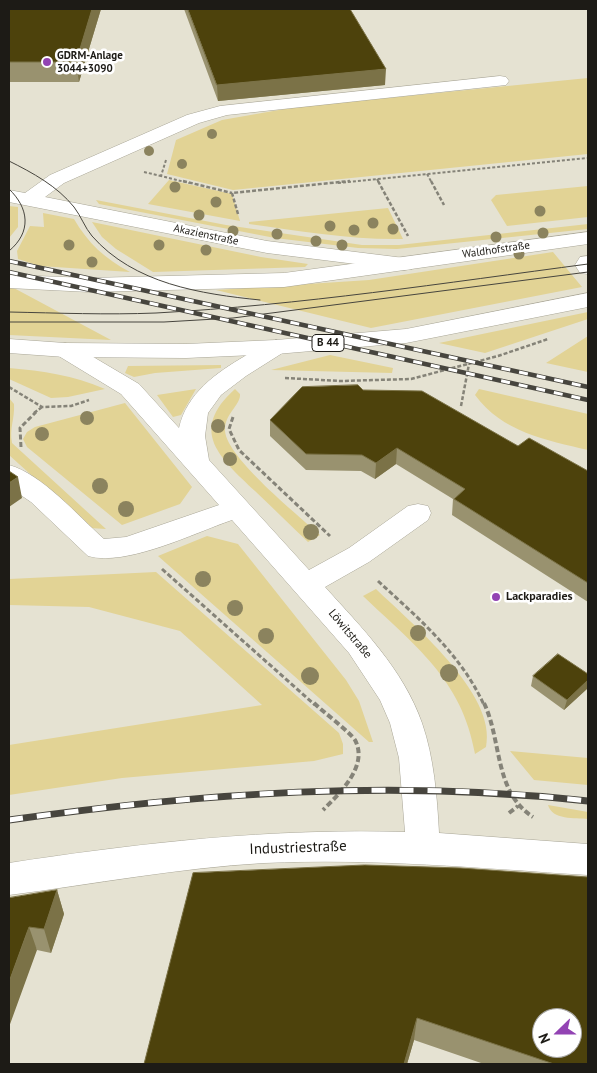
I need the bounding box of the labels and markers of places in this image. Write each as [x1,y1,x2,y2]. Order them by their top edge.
place label: GDRM-Anlage 3044+3090 [57,49,123,75]
marker: GDRM-Anlage 3044+3090 [41,56,53,68]
place label: Lackparadies [506,590,573,604]
marker: Lackparadies [490,591,502,603]

